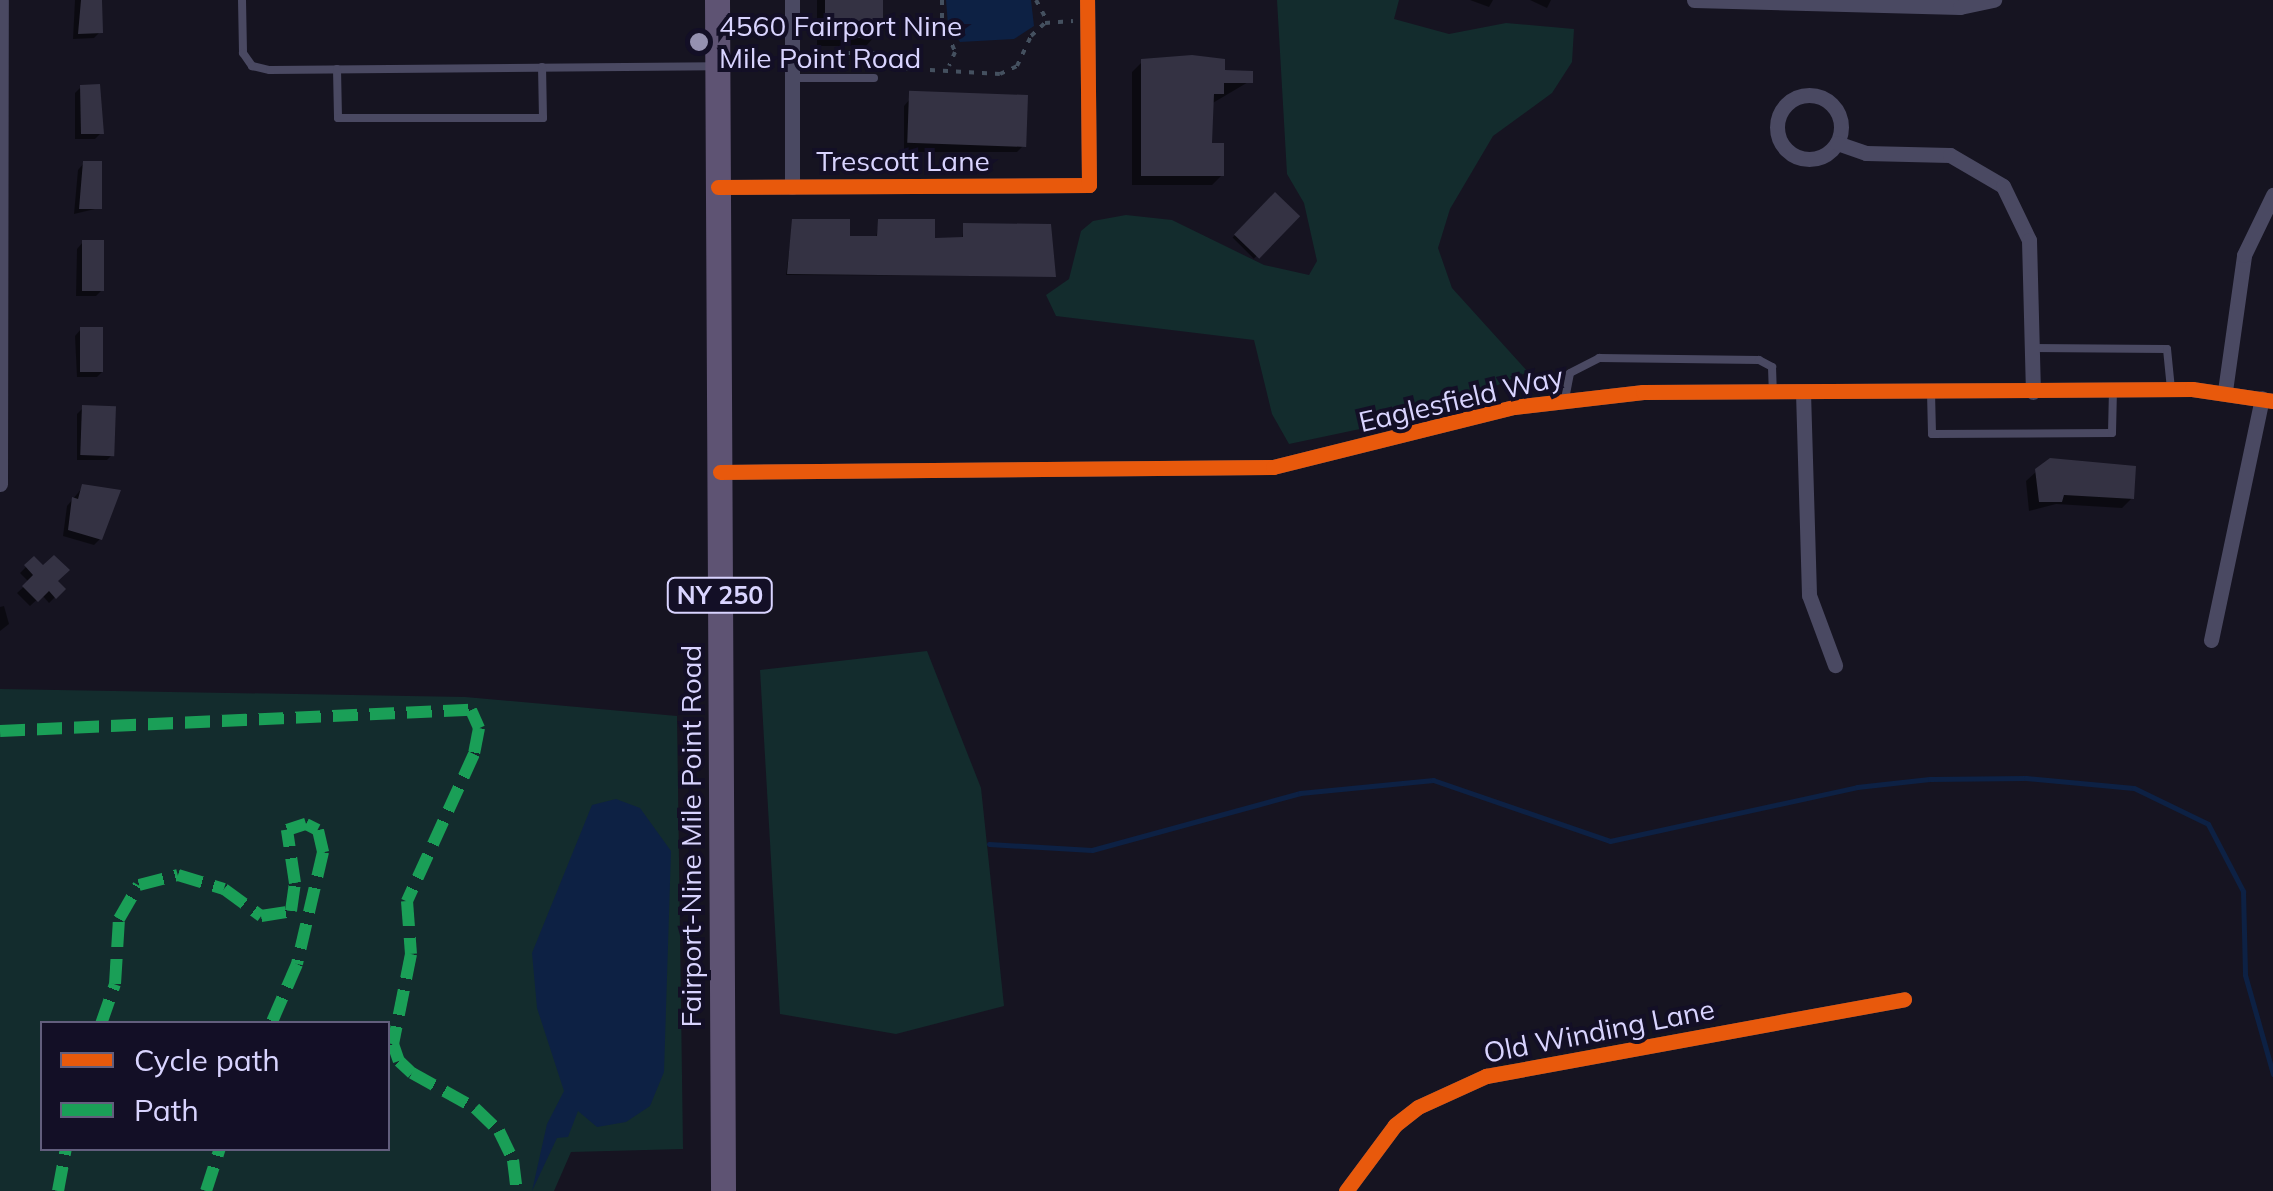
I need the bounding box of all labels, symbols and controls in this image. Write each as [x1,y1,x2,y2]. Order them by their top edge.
place label: 4560 Fairport Nine Mile Point Road [719,9,962,75]
marker: 4560 Fairport Nine Mile Point Road [688,31,710,53]
street label: Trescott Lane [816,144,990,178]
street label: Eaglesfield Way [1355,359,1567,439]
road number: NY 250 [665,575,775,615]
street label: Fairport-Nine Mile Point Road [674,645,708,1027]
street label: Old Winding Lane [1481,992,1717,1070]
legend [40,1021,390,1151]
text: Cycle path [134,1041,280,1079]
text: Path [134,1091,199,1129]

